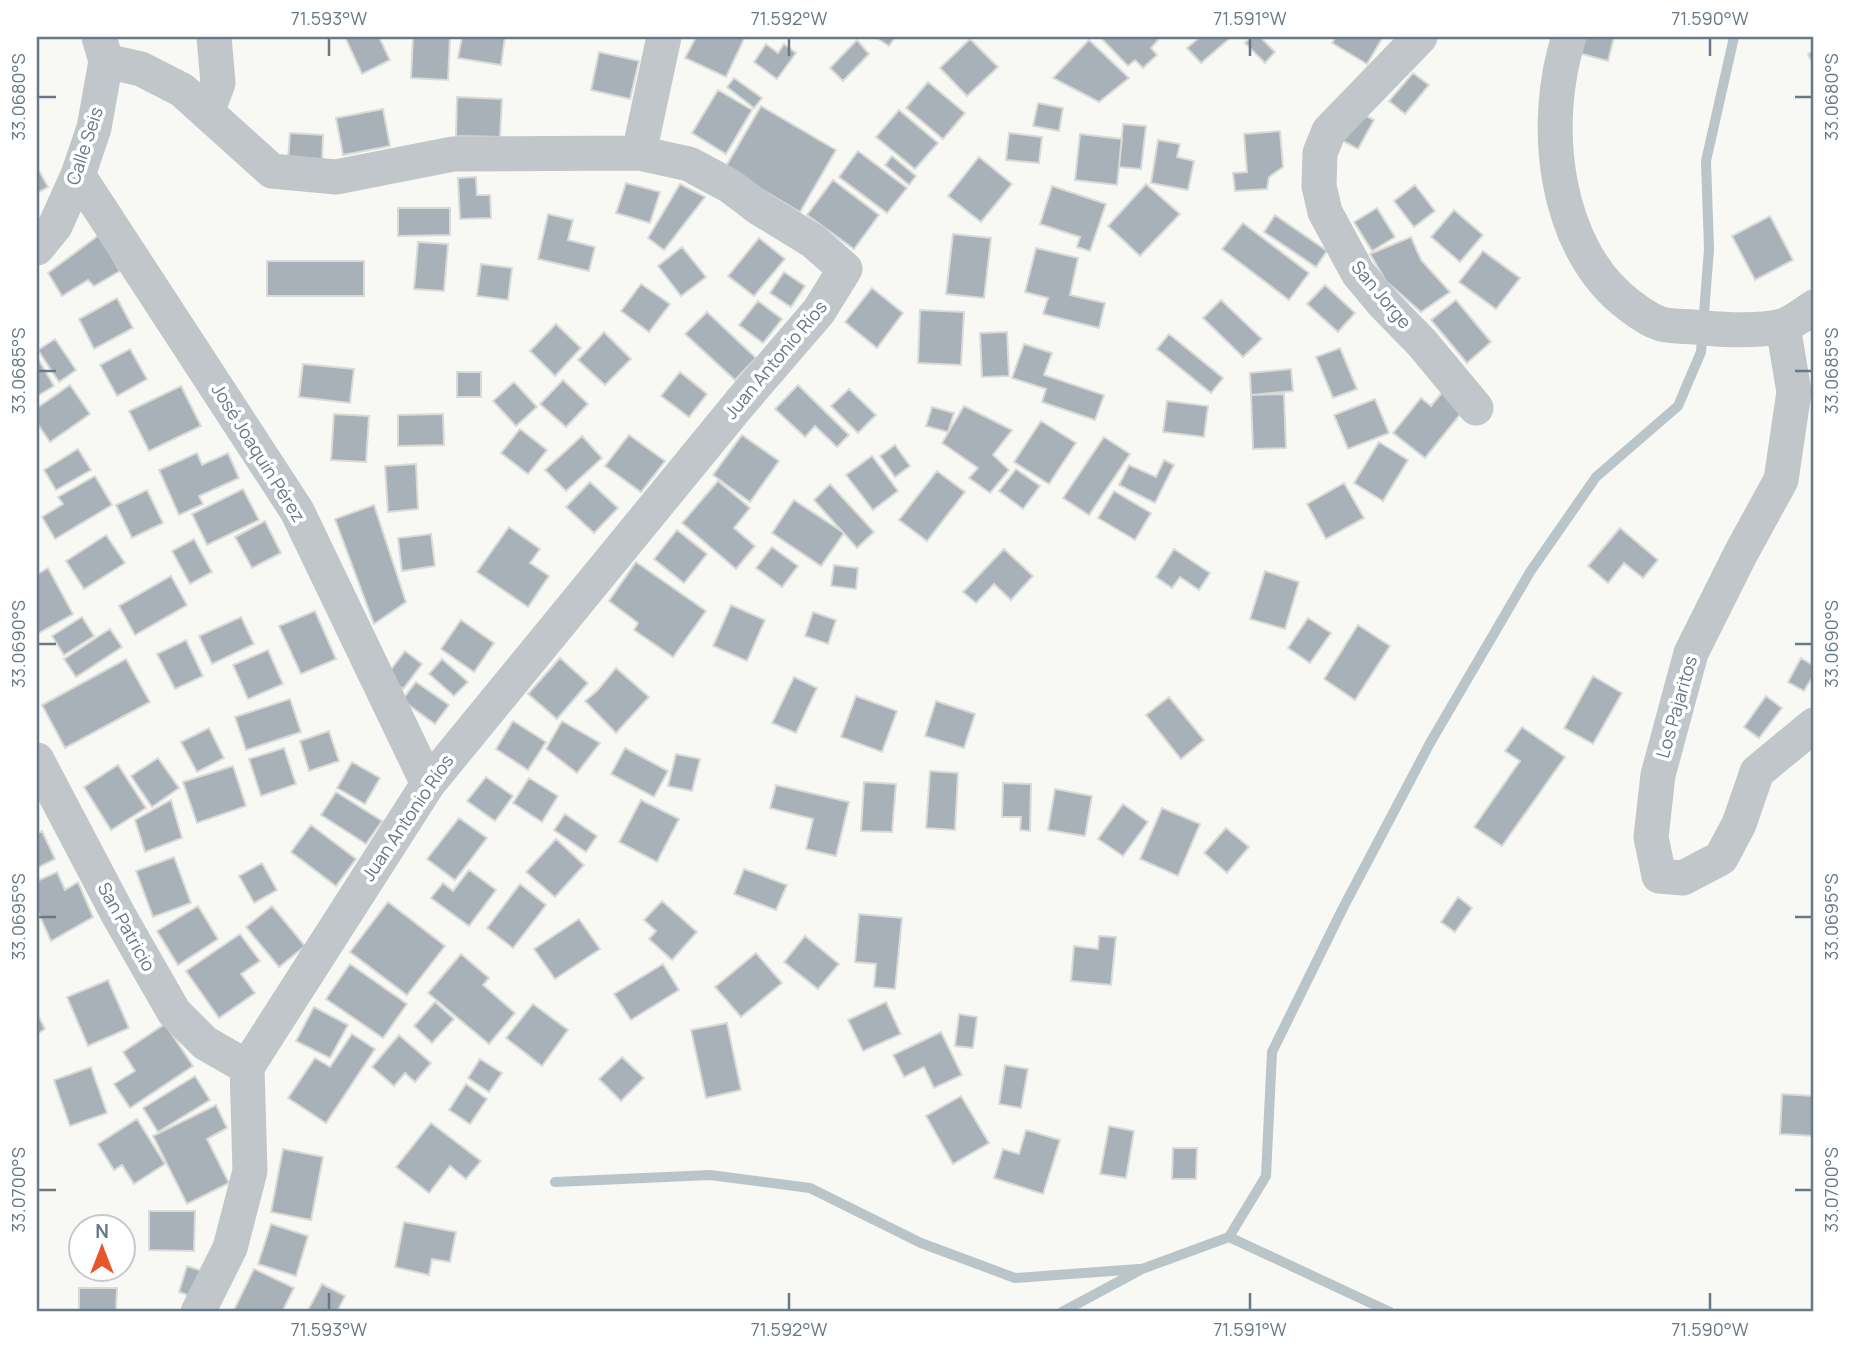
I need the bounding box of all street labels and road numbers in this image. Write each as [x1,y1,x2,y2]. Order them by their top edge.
street label: Calle Seis [60,104,108,188]
street label: San Jorge [1346,255,1417,333]
street label: Juan Antonio Ríos [719,295,832,424]
street label: José Joaquín Pérez [207,379,311,526]
street label: Los Pajaritos [1650,653,1702,761]
street label: Juan Antonio Ríos [356,750,458,885]
street label: San Patricio [93,878,161,975]

